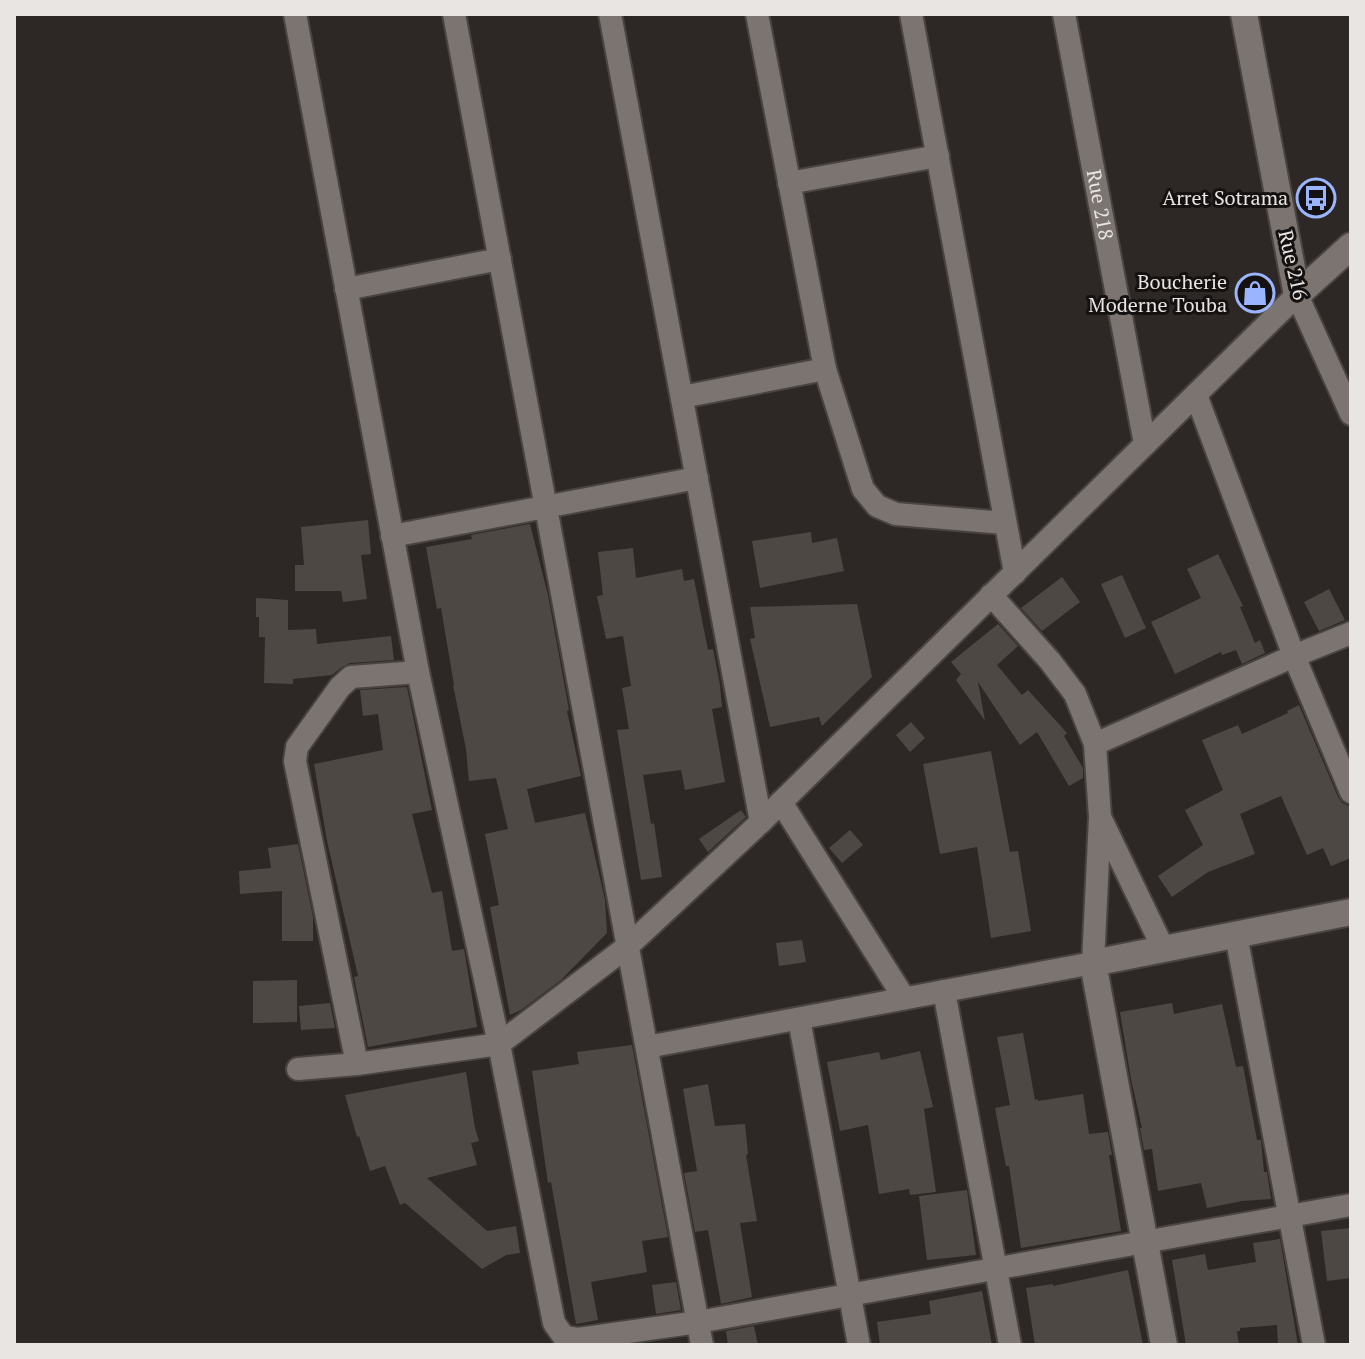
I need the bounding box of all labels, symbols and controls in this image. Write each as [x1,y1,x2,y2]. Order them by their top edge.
street label: Rue 218 [1081,167,1120,242]
bus stop icon: Arret Sotrama [1295,177,1337,219]
place label: Arret Sotrama [1163,184,1288,211]
street label: Rue 216 [1272,227,1315,303]
place label: Boucherie Moderne Touba [1088,268,1227,318]
shop icon: Boucherie Moderne Touba [1234,272,1276,314]

